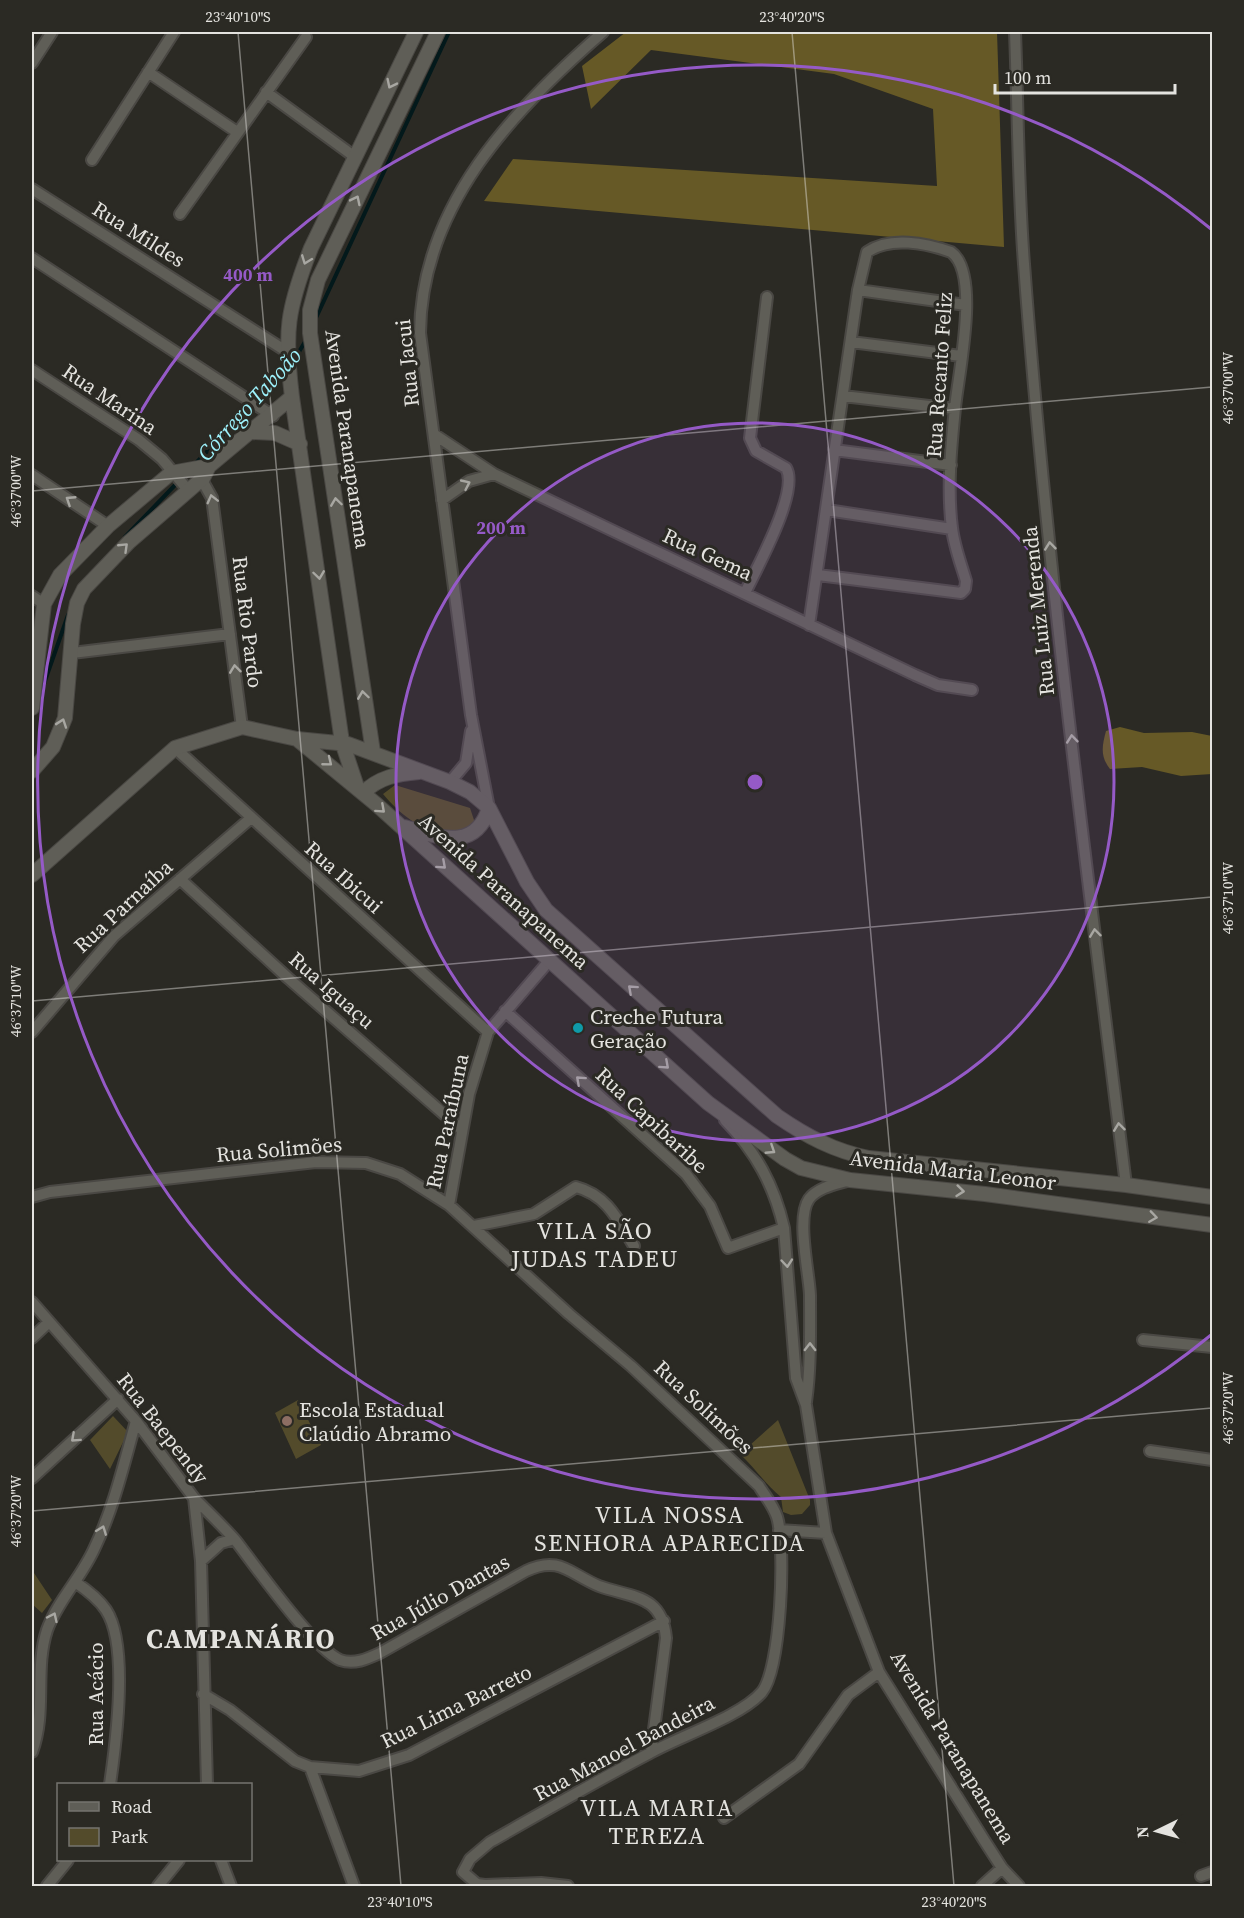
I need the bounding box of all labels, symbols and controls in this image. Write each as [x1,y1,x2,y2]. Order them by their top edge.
text: 23°40'10"S [205,6,271,27]
text: 23°40'20"S [759,6,825,27]
scale bar [995,57,1175,95]
text: 100 m [1004,65,1051,90]
one-way arrow [387,78,399,89]
street label: Rua Mildes [87,194,191,274]
one-way arrow [349,196,361,207]
one-way arrow [301,254,313,265]
text: 400 m [223,262,273,287]
street label: Rua Recanto Feliz [919,291,959,459]
street label: Rua Jacui [388,318,426,408]
street label: Avenida Paranapanema [318,328,378,551]
water label: Córrego Taboão [190,341,308,467]
text: 46°37'00"W [1217,351,1238,424]
street label: Rua Marina [57,357,164,442]
text: 46°37'00"W [5,454,26,527]
one-way arrow [459,479,470,491]
one-way arrow [206,494,219,504]
one-way arrow [66,496,77,507]
one-way arrow [330,497,342,506]
text: 200 m [476,515,526,540]
street label: Rua Gema [658,521,758,588]
street label: Rua Luiz Merenda [1015,525,1061,697]
one-way arrow [1044,541,1057,550]
one-way arrow [116,543,127,554]
street label: Rua Rio Pardo [226,554,270,690]
one-way arrow [312,571,324,580]
one-way arrow [229,665,242,674]
one-way arrow [358,690,370,699]
one-way arrow [55,718,67,728]
one-way arrow [1066,735,1078,744]
one-way arrow [321,755,332,766]
centre of rings [745,772,765,792]
one-way arrow [374,802,385,813]
street label: Avenida Paranapanema [412,806,596,976]
street label: Rua Ibicui [299,834,389,920]
street label: Rua Parnaíba [67,852,179,959]
one-way arrow [436,858,446,869]
text: 46°37'10"W [1217,861,1238,934]
one-way arrow [1089,929,1101,938]
street label: Rua Iguaçu [283,945,381,1035]
text: 46°37'10"W [5,964,26,1037]
one-way arrow [628,985,639,996]
place label: Creche Futura Geração [590,1002,724,1055]
marker: Creche Futura Geração [571,1021,585,1035]
street label: Rua Paraíbuna [419,1050,476,1191]
one-way arrow [659,1058,669,1069]
street label: Rua Capibaribe [589,1060,715,1180]
one-way arrow [576,1076,587,1087]
one-way arrow [1113,1122,1125,1131]
street label: Rua Solimões [215,1129,343,1169]
one-way arrow [765,1143,776,1154]
street label: Avenida Maria Leonor [848,1143,1058,1197]
one-way arrow [955,1185,964,1197]
one-way arrow [1148,1211,1158,1223]
district label: VILA SÃO JUDAS TADEU [510,1214,679,1275]
one-way arrow [780,1259,793,1268]
one-way arrow [804,1342,816,1351]
street label: Rua Solimões [648,1353,760,1461]
street label: Rua Baependy [110,1366,216,1490]
text: 46°37'20"W [1217,1371,1238,1444]
place label: Escola Estadual Claúdio Abramo [299,1395,451,1448]
marker: Escola Estadual Claúdio Abramo [280,1414,294,1428]
one-way arrow [71,1431,82,1442]
text: 46°37'20"W [5,1474,26,1547]
district label: VILA NOSSA SENHORA APARECIDA [534,1498,806,1559]
one-way arrow [95,1525,107,1536]
street label: Rua Júlio Dantas [365,1547,515,1647]
one-way arrow [46,1612,58,1623]
district label: CAMPANÁRIO [146,1620,336,1657]
street label: Rua Acácio [81,1642,110,1746]
street label: Avenida Paranapanema [884,1645,1022,1849]
street label: Rua Lima Barreto [376,1657,536,1755]
street label: Rua Manoel Bandeira [528,1688,720,1808]
legend [57,1783,252,1861]
district label: VILA MARIA TEREZA [580,1791,734,1852]
text: Road [111,1794,152,1819]
north arrow [1127,1801,1187,1861]
text: Park [111,1824,148,1849]
text: N [1131,1825,1154,1839]
text: 23°40'10"S [367,1891,433,1912]
text: 23°40'20"S [921,1891,987,1912]

